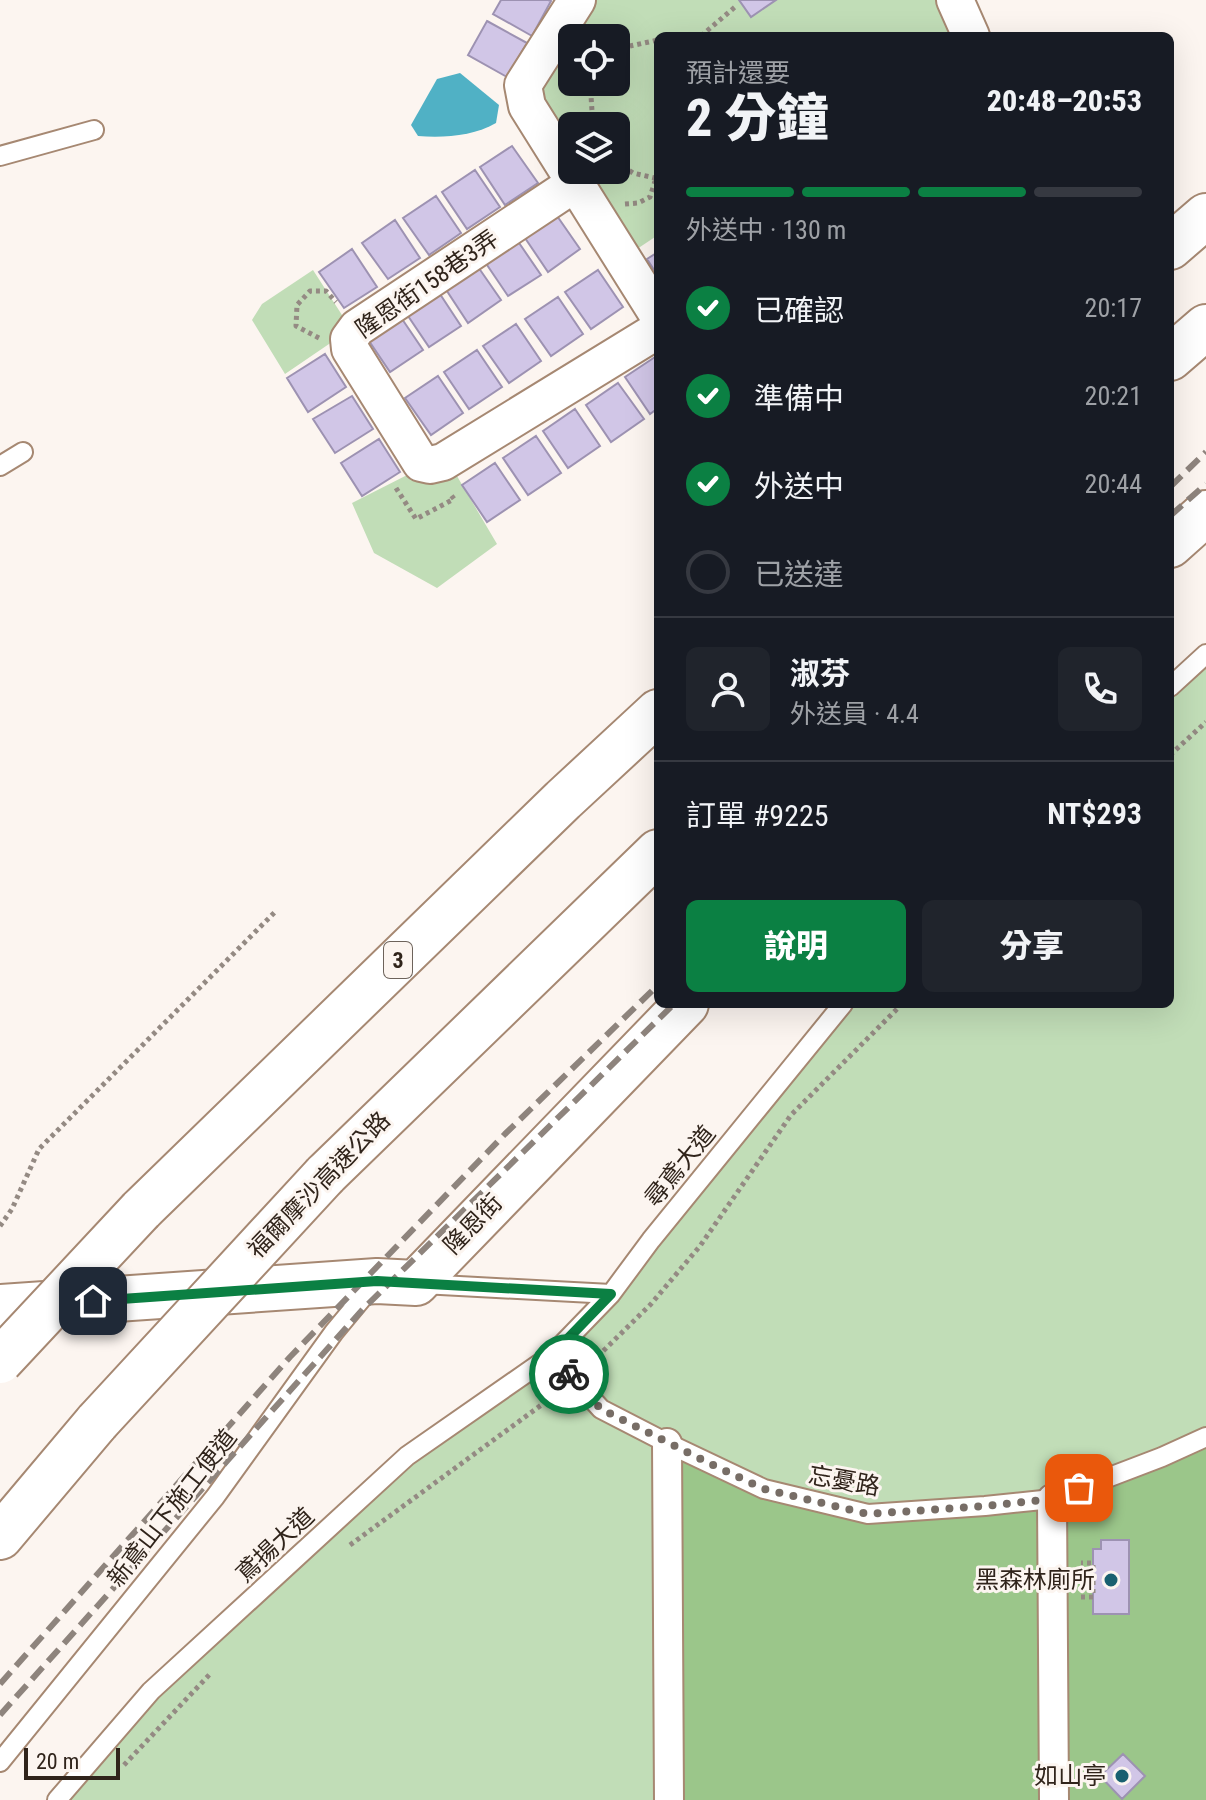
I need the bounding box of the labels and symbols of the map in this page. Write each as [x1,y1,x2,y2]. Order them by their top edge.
street label: 隆恩街158巷3弄 [350,225,504,343]
road number: 3 [384,942,412,978]
street label: 福爾摩沙高速公路 [242,1106,396,1264]
street label: 尋鳶大道 [639,1120,721,1212]
street label: 隆恩街 [438,1188,508,1260]
pin [59,1267,127,1335]
courier [529,1334,609,1414]
street label: 新鳶山下施工便道 [102,1424,242,1592]
pin [1045,1454,1113,1522]
street label: 忘憂路 [806,1461,882,1501]
street label: 鳶揚大道 [230,1502,320,1588]
place label: 黑森林廁所 [975,1566,1095,1594]
marker: 黑森林廁所 [1102,1571,1120,1589]
scale bar [24,1744,120,1780]
place label: 如山亭 [1034,1762,1106,1790]
marker: 如山亭 [1113,1767,1131,1785]

